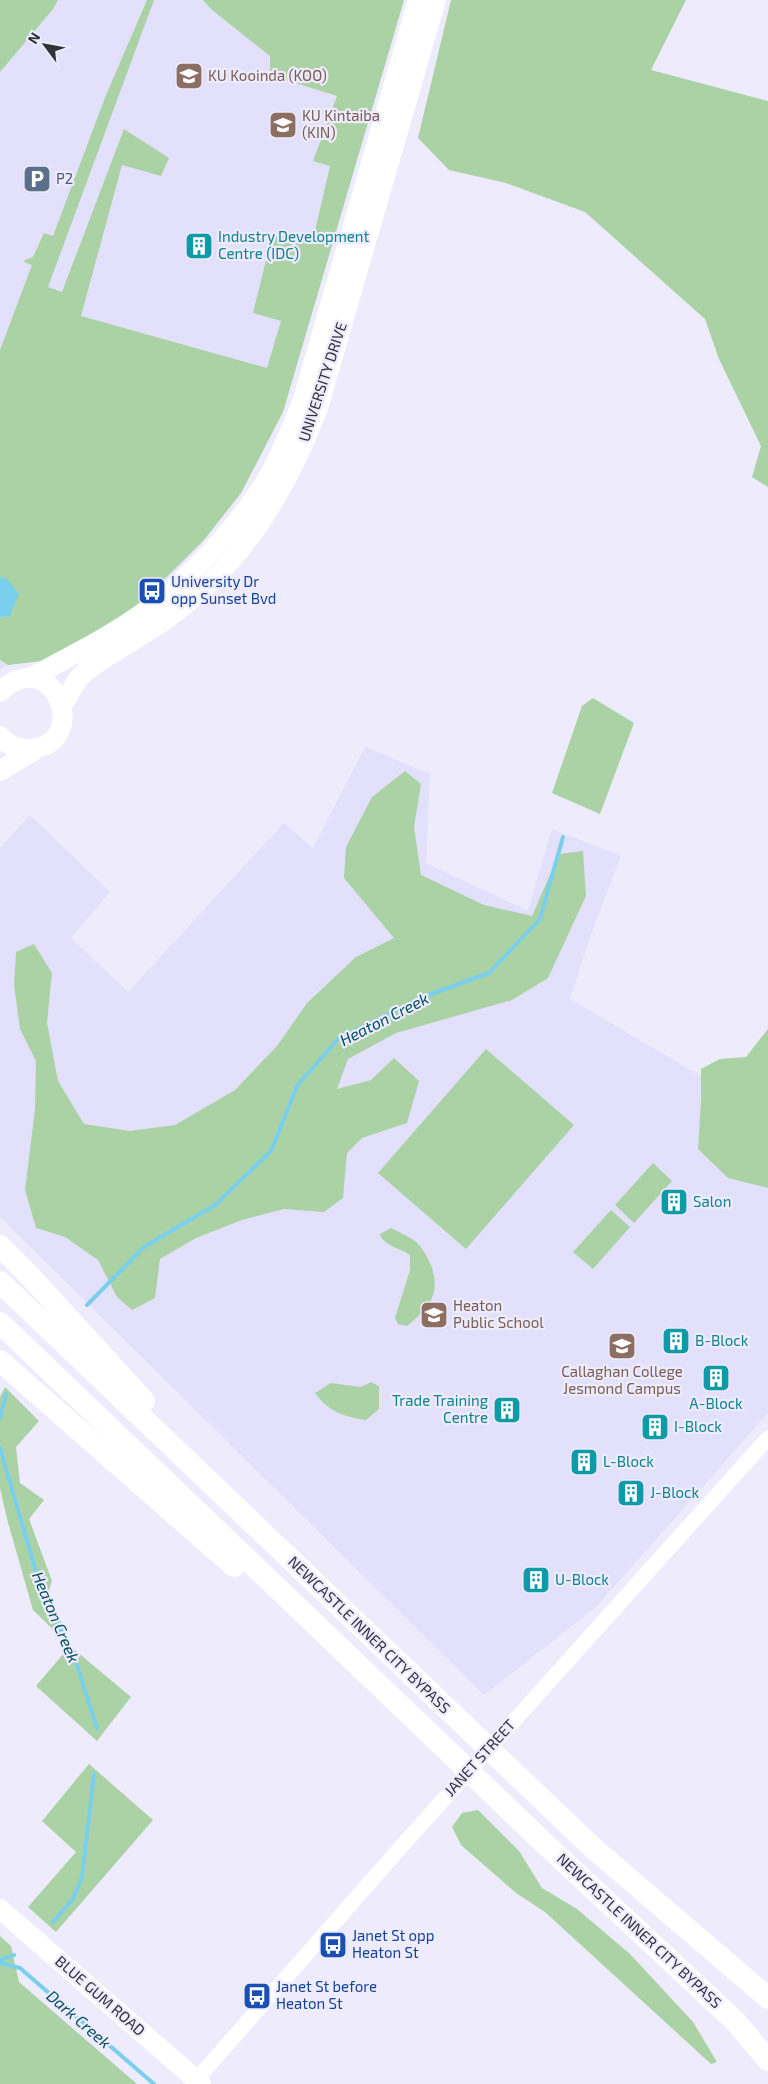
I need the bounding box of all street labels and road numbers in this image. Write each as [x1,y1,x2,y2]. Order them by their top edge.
street label: UNIVERSITY DRIVE [294,320,350,444]
street label: NEWCASTLE INNER CITY BYPASS [285,1552,455,1717]
street label: JANET STREET [440,1715,519,1799]
street label: NEWCASTLE INNER CITY BYPASS [554,1849,726,2011]
street label: BLUE GUM ROAD [52,1951,149,2039]

